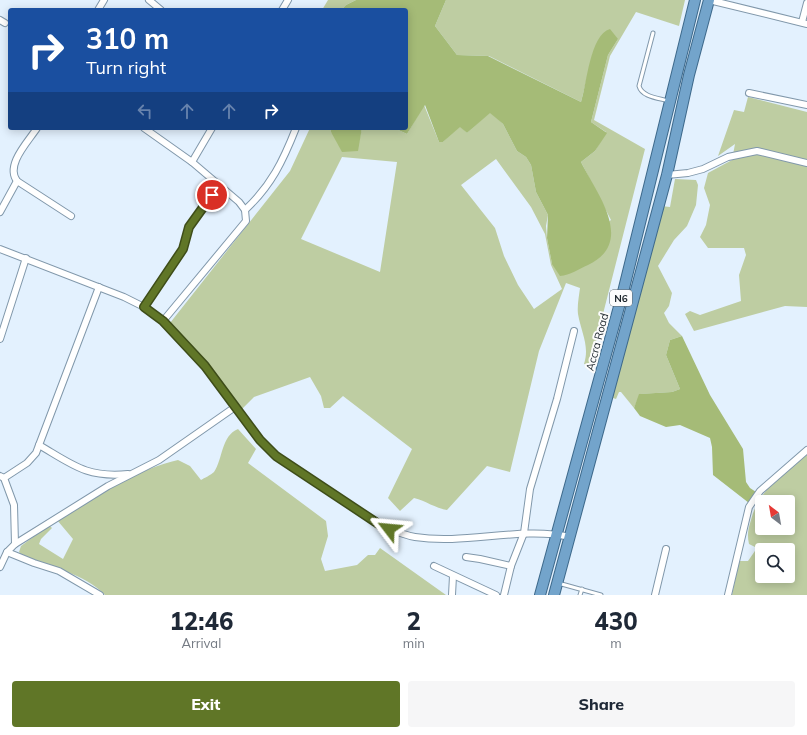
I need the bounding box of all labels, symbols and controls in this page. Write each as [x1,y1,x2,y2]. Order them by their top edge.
text: 310 m [86,21,169,56]
icon: right [20,24,72,76]
text: Turn right [86,56,166,79]
icon: left [134,100,156,122]
icon: ahead [176,100,198,122]
icon: ahead [218,100,240,122]
icon: right [260,100,282,122]
pin [195,178,229,212]
icon: arrive [201,184,223,206]
road number: N6 [610,290,632,306]
street label: Accra Road [583,312,611,372]
north arrow [755,495,795,535]
map controls [755,495,795,583]
position arrow [368,508,410,550]
button: search [755,543,795,583]
text: 12:46 [169,606,233,636]
text: 2 [407,606,421,636]
text: 430 [594,606,638,636]
text: Arrival [181,635,221,651]
text: min [403,635,425,651]
text: m [610,635,622,651]
button: Exit [12,681,400,727]
button: Share [408,681,795,727]

